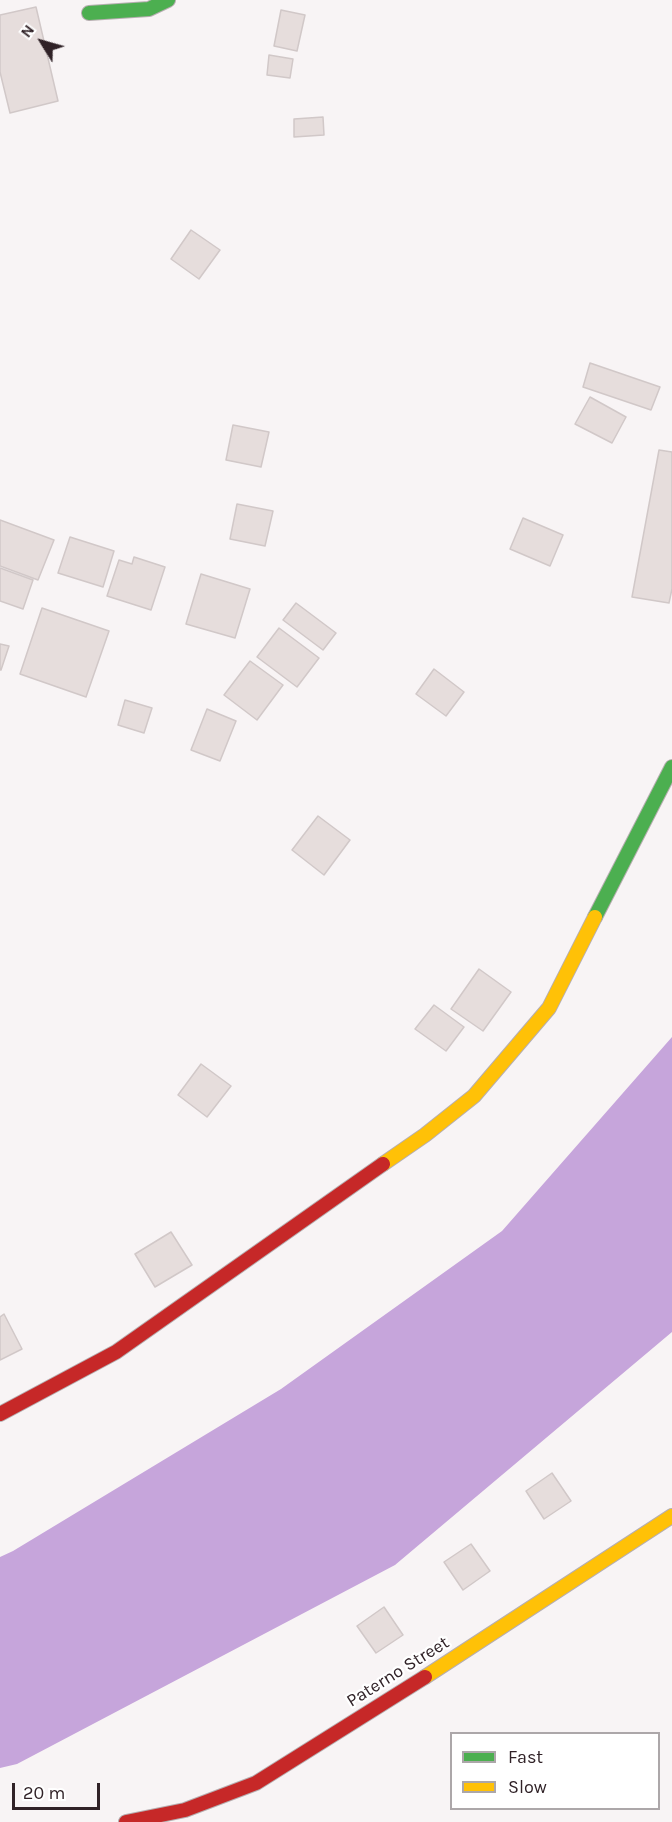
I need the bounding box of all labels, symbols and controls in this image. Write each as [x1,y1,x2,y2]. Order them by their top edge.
north arrow [12,12,72,72]
text: N [16,21,38,41]
street label: Paterno Street [343,1632,453,1712]
legend [450,1732,660,1810]
text: Fast [508,1746,543,1768]
scale bar [15,1771,104,1809]
text: Slow [508,1776,547,1798]
text: 20 m [23,1782,65,1804]

